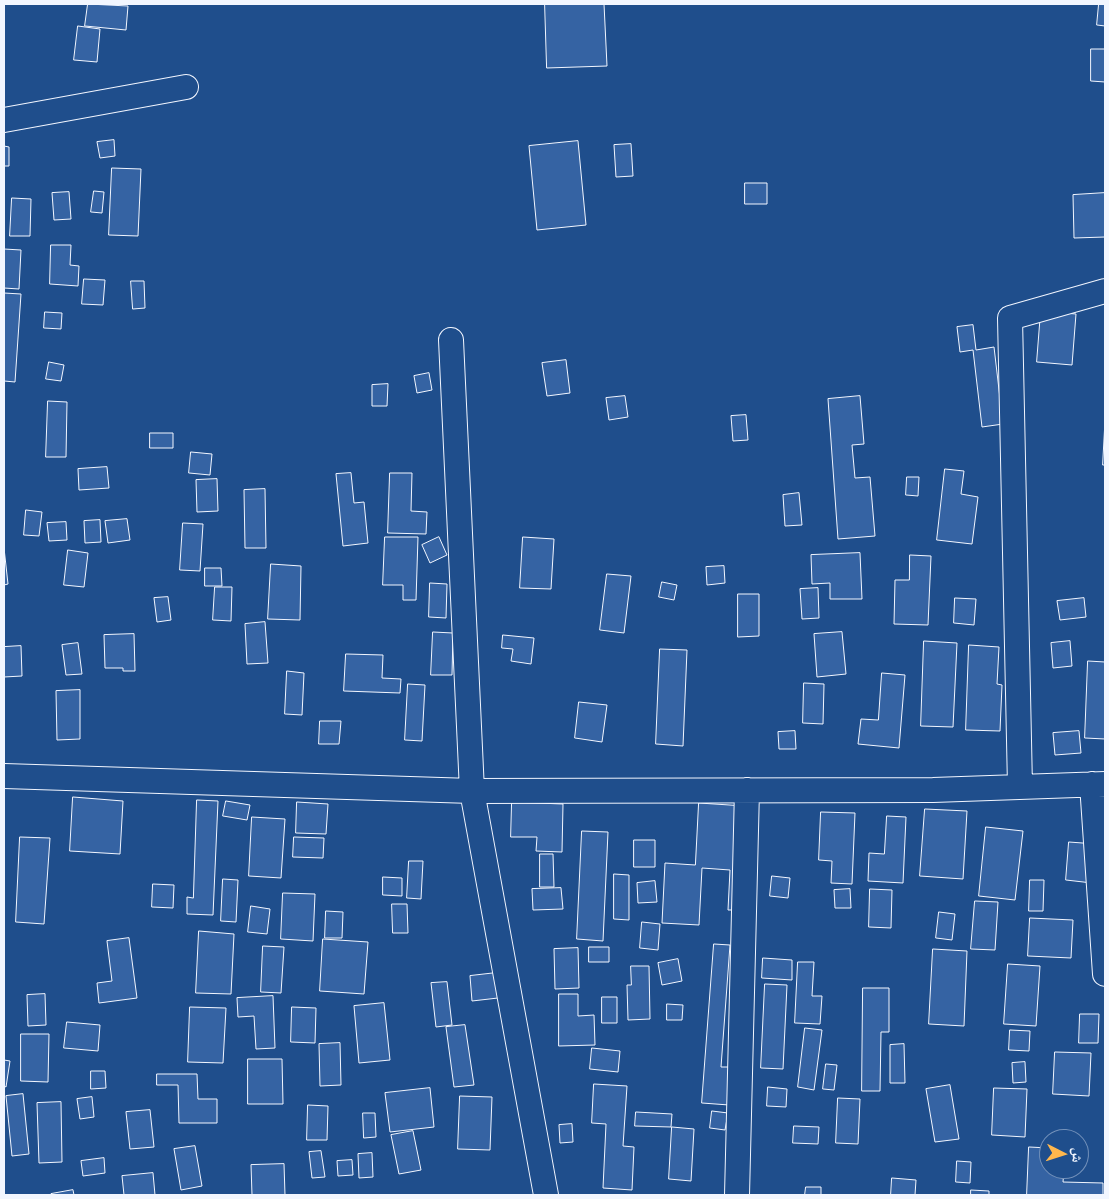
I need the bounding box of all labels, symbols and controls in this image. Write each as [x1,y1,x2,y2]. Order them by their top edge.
north arrow [1039,1129,1089,1179]
text: ش [1069,1147,1088,1163]

